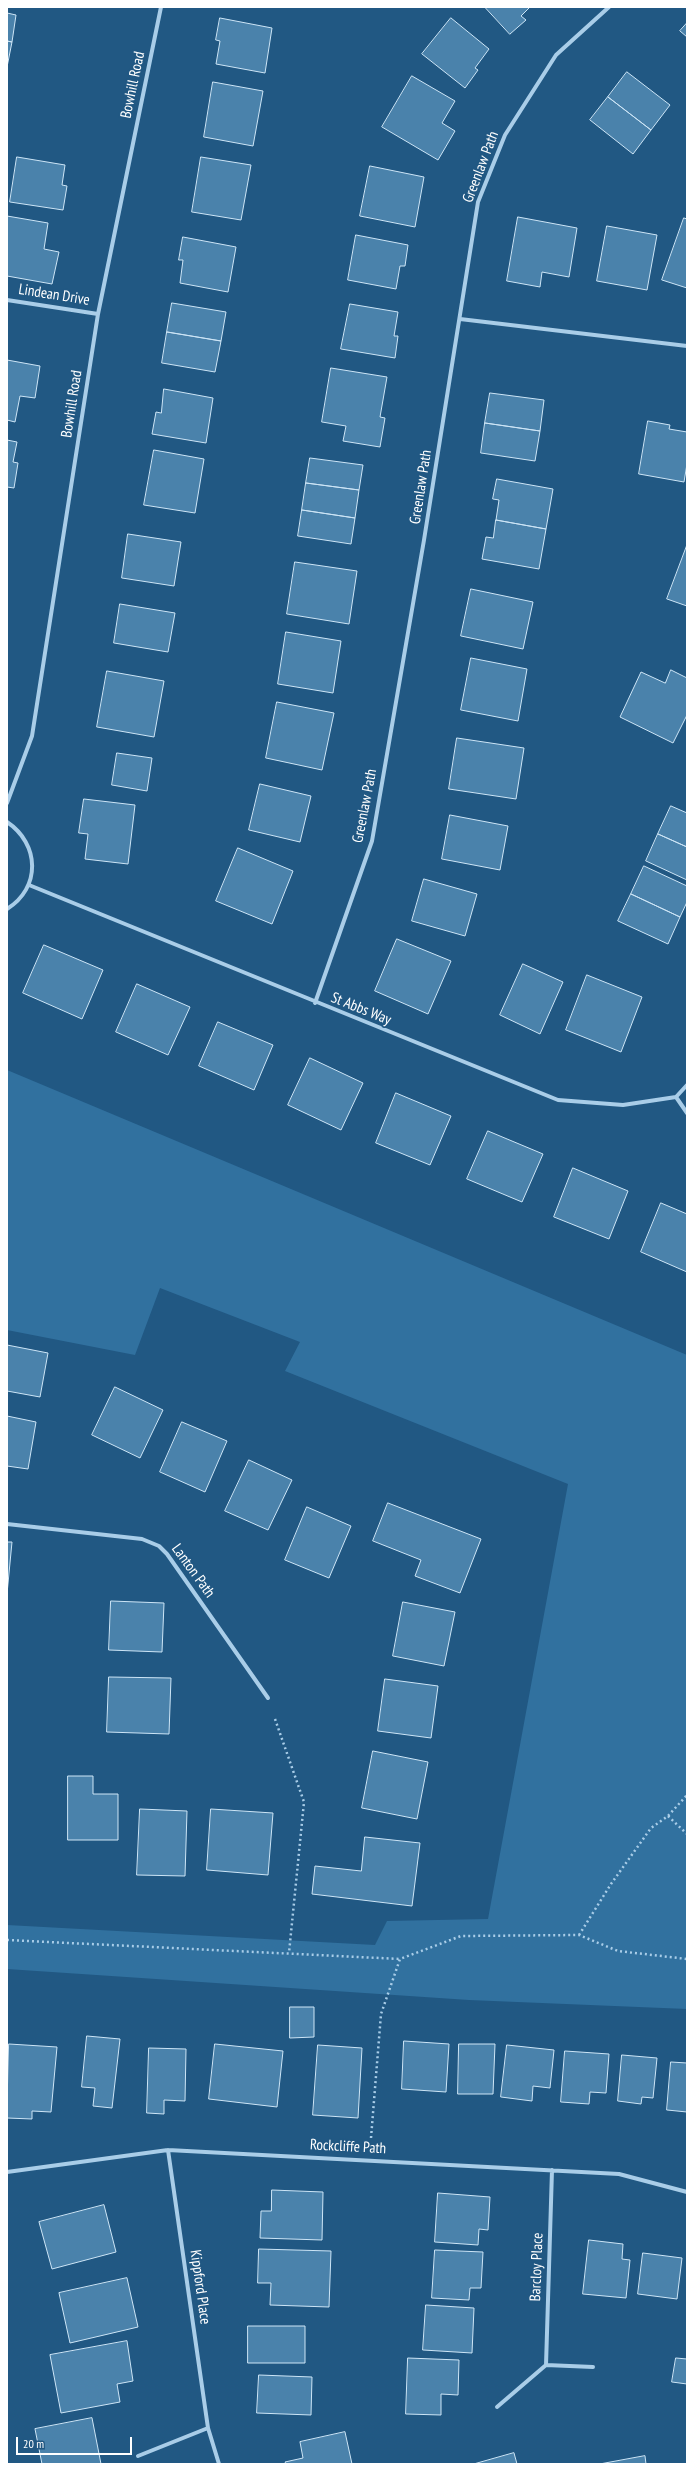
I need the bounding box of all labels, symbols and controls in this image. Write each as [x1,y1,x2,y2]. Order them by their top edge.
street label: Bowhill Road [117,50,149,120]
street label: Greenlaw Path [459,129,503,205]
street label: Lindean Drive [17,280,91,310]
street label: Bowhill Road [58,369,86,439]
street label: Greenlaw Path [406,449,436,525]
street label: Greenlaw Path [349,767,381,845]
street label: St Abbs Way [328,989,394,1029]
street label: Lanton Path [168,1541,218,1601]
street label: Rockcliffe Path [309,2136,387,2158]
street label: Barcloy Place [527,2232,547,2302]
street label: Kippford Place [186,2249,214,2325]
scale bar [18,2429,134,2455]
text: 20 m [23,2436,44,2451]

